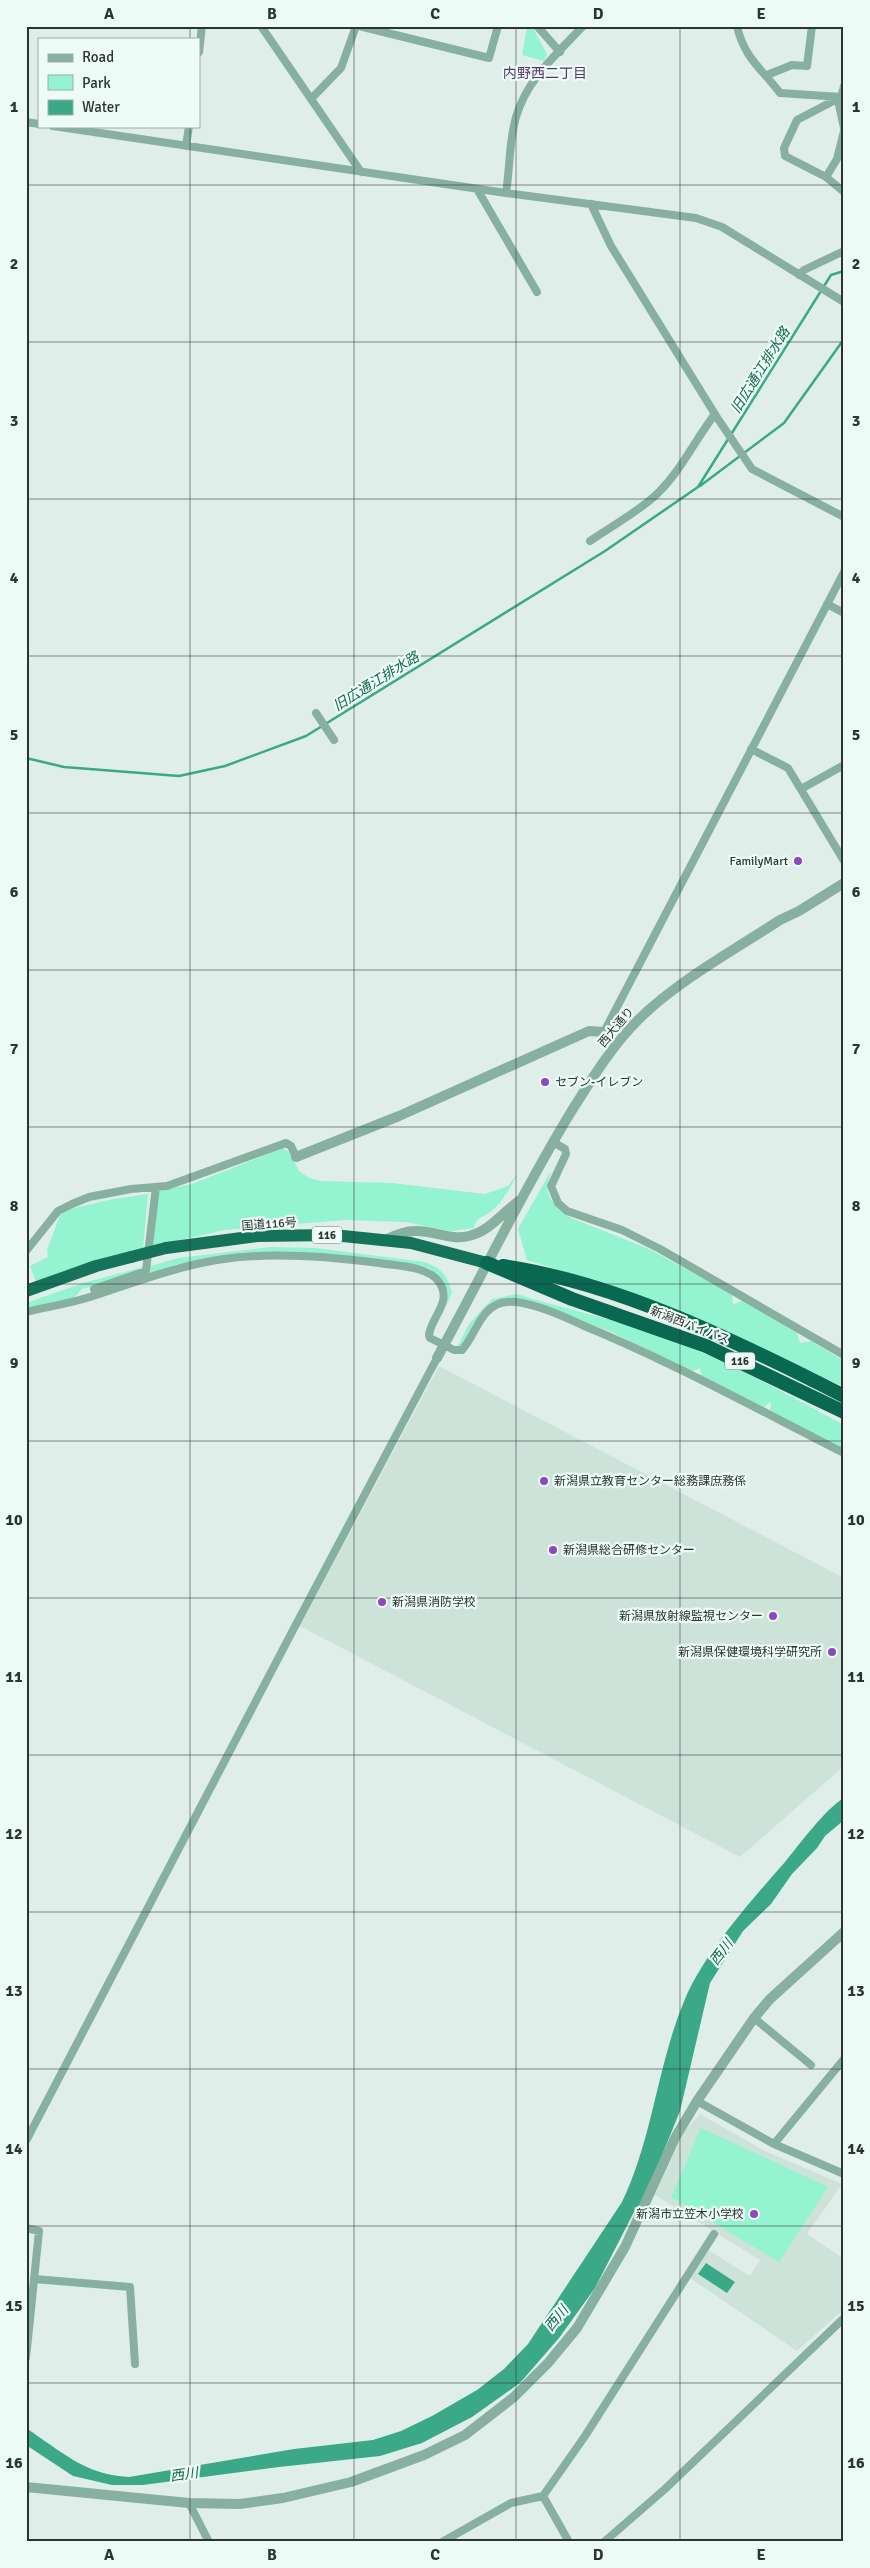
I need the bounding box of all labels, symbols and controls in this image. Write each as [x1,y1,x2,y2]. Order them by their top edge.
text: A [104,4,115,24]
text: B [267,4,277,24]
text: C [430,4,440,24]
text: D [593,4,604,24]
text: E [756,4,766,24]
legend [38,38,200,128]
text: Road [82,48,114,66]
district label: 内野西二丁目 [503,65,587,82]
text: Park [82,74,111,92]
text: 1 [10,97,19,117]
text: 1 [852,97,861,117]
text: Water [82,98,120,116]
text: 2 [10,254,18,274]
text: 2 [852,254,860,274]
water label: 旧広通江排水路 [727,323,794,416]
text: 3 [10,411,18,431]
text: 3 [852,411,860,431]
text: 4 [10,568,19,588]
text: 4 [852,568,861,588]
water label: 旧広通江排水路 [330,648,423,715]
text: 5 [10,725,18,745]
text: 5 [852,725,860,745]
place label: FamilyMart [730,854,788,869]
marker: FamilyMart [792,855,804,867]
text: 6 [10,882,19,902]
text: 6 [852,882,861,902]
street label: 西大通り [595,1004,638,1051]
text: 7 [10,1039,19,1059]
text: 7 [852,1039,861,1059]
place label: セブン-イレブン [555,1075,643,1090]
marker: セブン-イレブン [539,1076,551,1088]
text: 8 [10,1196,19,1216]
text: 8 [852,1196,861,1216]
street label: 国道116号 [241,1215,297,1234]
road number: 116 [312,1226,342,1244]
street label: 新潟西バイパス [648,1303,732,1347]
road number: 116 [725,1352,755,1370]
text: 9 [10,1353,19,1373]
text: 9 [852,1353,861,1373]
place label: 新潟県立教育センター総務課庶務係 [554,1474,746,1489]
marker: 新潟県立教育センター総務課庶務係 [538,1475,550,1487]
text: 10 [5,1510,23,1530]
text: 10 [847,1510,865,1530]
place label: 新潟県総合研修センター [563,1543,695,1558]
marker: 新潟県総合研修センター [547,1544,559,1556]
place label: 新潟県消防学校 [392,1595,476,1610]
marker: 新潟県消防学校 [376,1596,388,1608]
place label: 新潟県放射線監視センター [619,1609,763,1624]
marker: 新潟県放射線監視センター [767,1610,779,1622]
place label: 新潟県保健環境科学研究所 [678,1645,822,1660]
marker: 新潟県保健環境科学研究所 [826,1646,838,1658]
text: 11 [5,1667,23,1687]
text: 11 [847,1667,865,1687]
text: 12 [5,1824,23,1844]
text: 12 [847,1824,865,1844]
water label: 西川 [706,1934,738,1969]
text: 13 [5,1981,23,2001]
text: 13 [847,1981,865,2001]
text: 14 [5,2139,23,2159]
text: 14 [847,2139,865,2159]
place label: 新潟市立笠木小学校 [636,2207,744,2222]
marker: 新潟市立笠木小学校 [748,2208,760,2220]
text: 15 [5,2296,23,2316]
text: 15 [847,2296,865,2316]
water label: 西川 [541,2301,573,2335]
text: 16 [5,2453,23,2473]
text: 16 [847,2453,865,2473]
water label: 西川 [169,2464,201,2485]
text: A [104,2545,115,2565]
text: B [267,2545,277,2565]
text: C [430,2545,440,2565]
text: D [593,2545,604,2565]
text: E [756,2545,766,2565]

